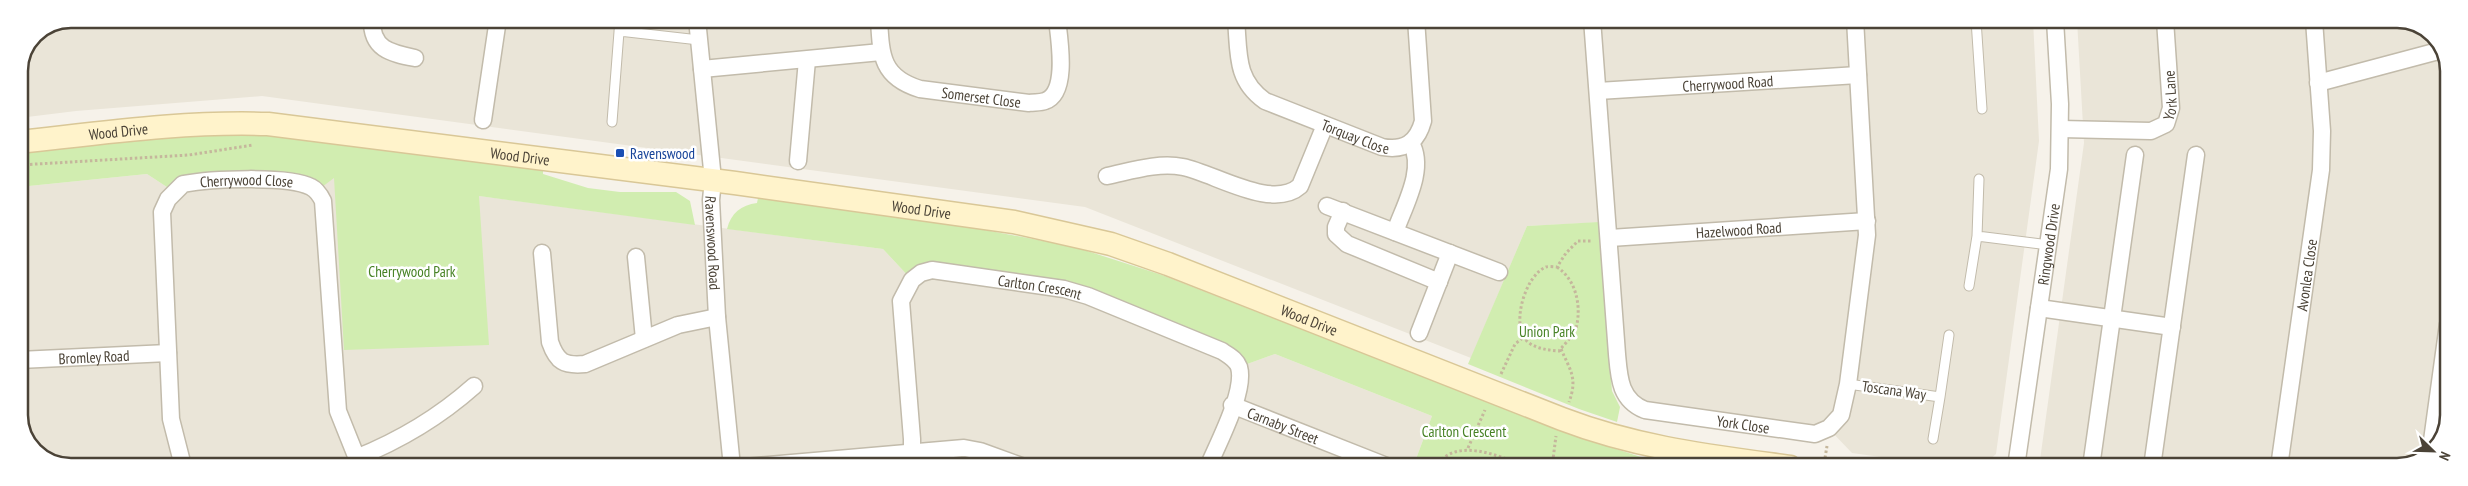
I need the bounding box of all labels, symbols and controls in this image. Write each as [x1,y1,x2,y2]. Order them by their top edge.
street label: York Lane [2158,70,2180,123]
street label: Cherrywood Road [1682,71,1774,95]
street label: Somerset Close [941,82,1022,111]
street label: Torquay Close [1319,115,1390,157]
street label: Wood Drive [88,119,149,144]
street label: Wood Drive [489,143,551,169]
place label: Ravenswood [630,144,695,163]
marker: Ravenswood [614,147,626,159]
street label: Cherrywood Close [199,170,294,191]
street label: Ravenswood Road [701,195,725,290]
street label: Wood Drive [891,196,952,223]
street label: Ringwood Drive [2033,202,2063,286]
street label: Hazelwood Road [1695,217,1782,242]
street label: Avonlea Close [2292,238,2321,312]
park label: Cherrywood Park [368,262,456,281]
street label: Carlton Crescent [997,270,1084,303]
street label: Wood Drive [1278,300,1340,339]
park label: Union Park [1519,322,1575,341]
street label: Bromley Road [58,345,130,368]
street label: Toscana Way [1861,376,1928,404]
street label: Carnaby Street [1245,403,1322,448]
street label: York Close [1716,411,1771,437]
park label: Carlton Crescent [1422,422,1506,441]
north arrow [2408,426,2458,476]
text: N [2435,449,2455,463]

